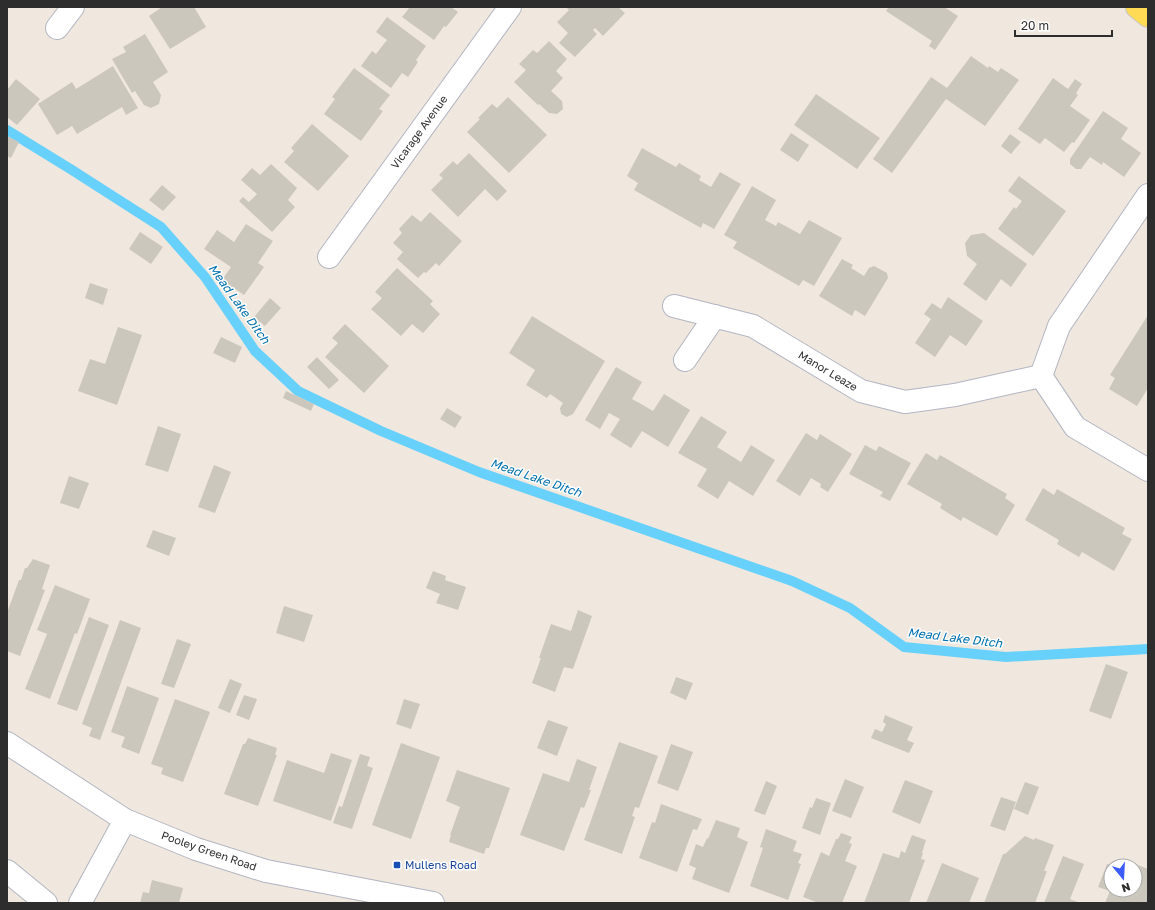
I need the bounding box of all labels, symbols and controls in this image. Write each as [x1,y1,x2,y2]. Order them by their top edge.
scale bar [1015,12,1112,38]
text: 20 m [1021,18,1049,33]
street label: Vicarage Avenue [388,92,450,171]
water label: Mead Lake Ditch [205,261,274,347]
street label: Manor Leaze [796,348,860,393]
water label: Mead Lake Ditch [489,455,584,500]
water label: Mead Lake Ditch [907,624,1004,651]
street label: Pooley Green Road [160,828,259,873]
place label: Mullens Road [405,858,477,871]
north arrow [1103,858,1143,898]
marker: Mullens Road [392,860,402,870]
text: N [1120,881,1132,895]

